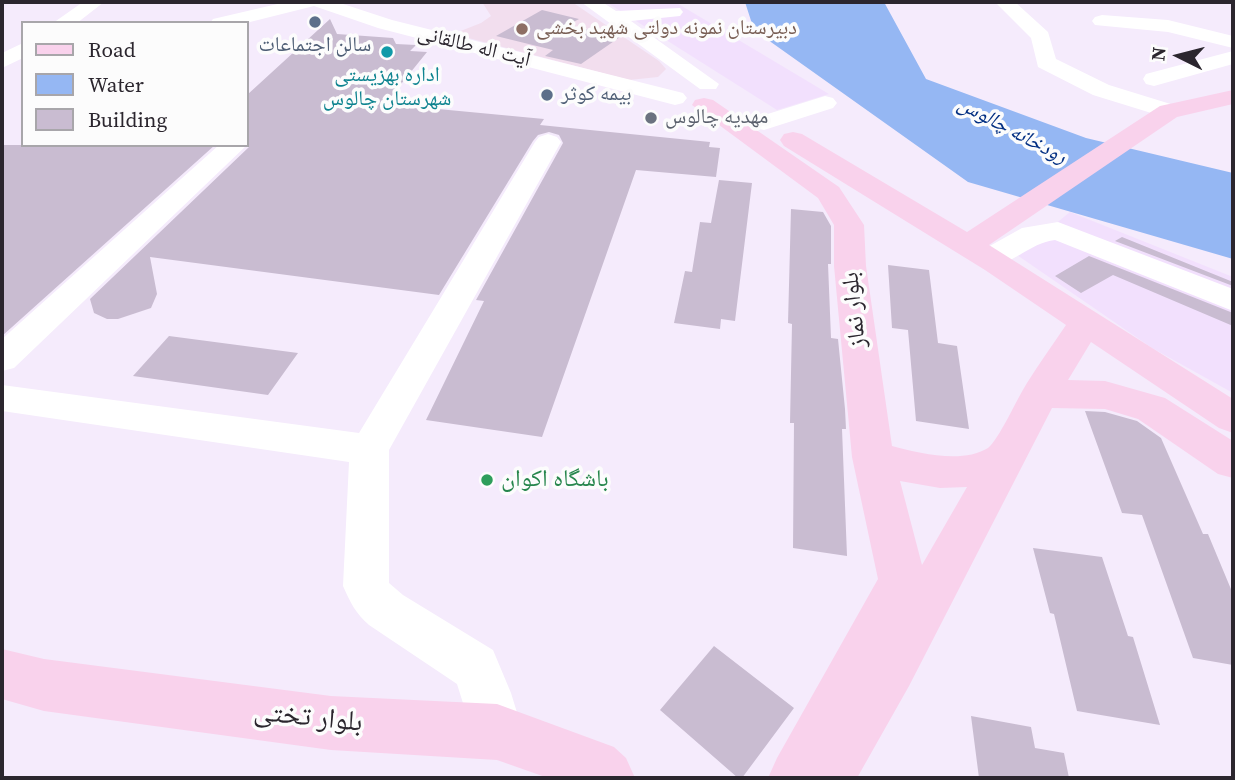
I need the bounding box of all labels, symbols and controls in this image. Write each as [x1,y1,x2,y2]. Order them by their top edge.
marker: سالن اجتماعات [307,14,323,30]
place label: دبیرستان نمونه دولتی شهید بخشی [536,16,797,42]
legend [21,21,248,147]
street label: آیت اله طالقانی [415,21,533,73]
marker: دبیرستان نمونه دولتی شهید بخشی [514,21,530,37]
north arrow [1144,21,1214,91]
place label: سالن اجتماعات [259,33,371,59]
text: Road [88,35,136,64]
marker: اداره بهزیستی شهرستان چالوس [379,44,395,60]
text: N [1144,46,1172,62]
place label: اداره بهزیستی شهرستان چالوس [323,63,451,113]
text: Water [88,70,144,99]
place label: بیمه کوثر [561,82,632,108]
marker: بیمه کوثر [539,87,555,103]
water label: رودخانه چالوس [953,92,1071,170]
text: Building [88,105,167,134]
place label: مهدیه چالوس [665,105,768,131]
marker: مهدیه چالوس [643,110,659,126]
street label: بلوار نماز [837,271,873,349]
place label: باشگاه اکوان [501,466,609,494]
marker: باشگاه اکوان [479,472,495,488]
street label: بلوار تختی [252,696,364,740]

